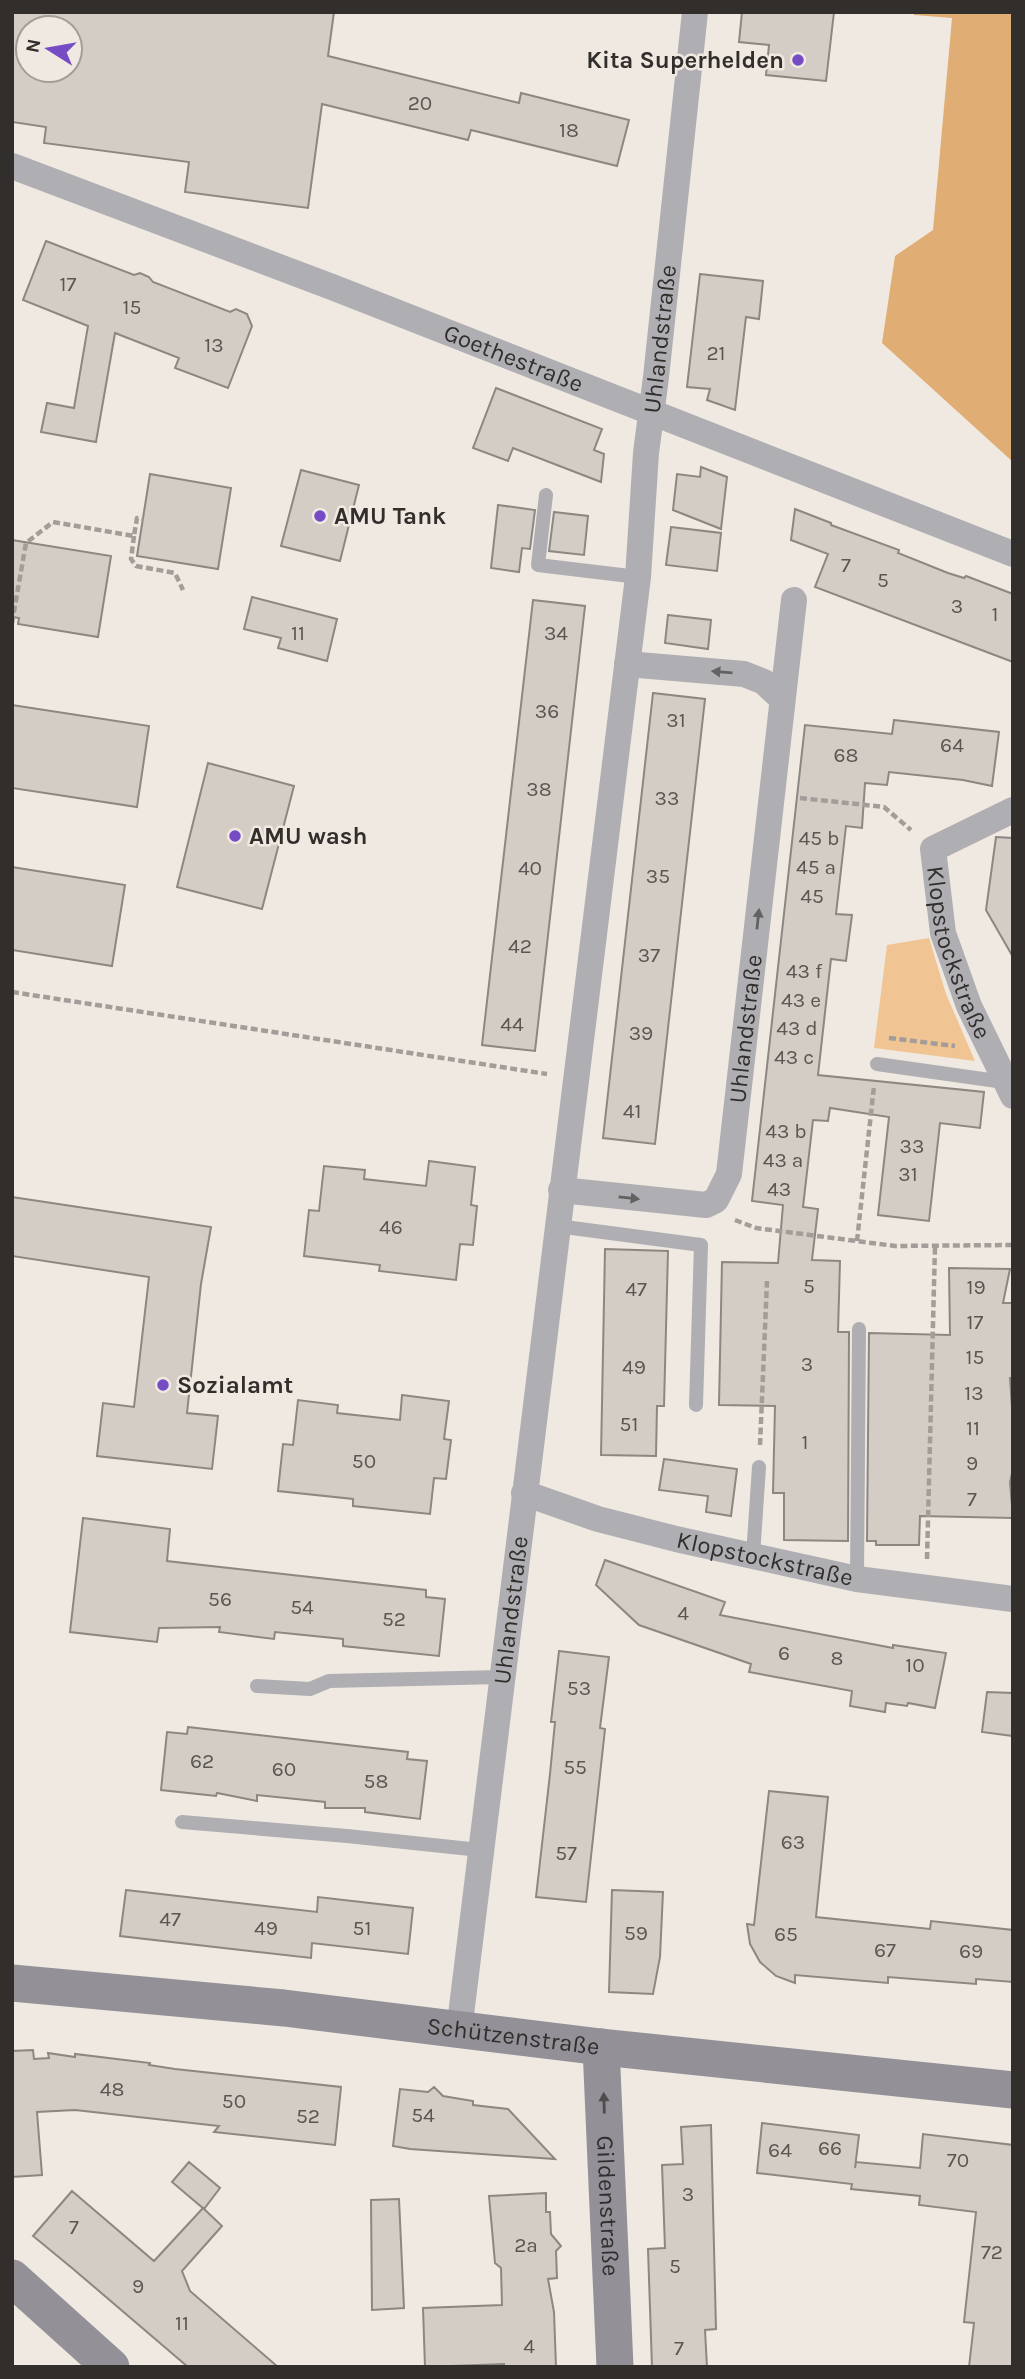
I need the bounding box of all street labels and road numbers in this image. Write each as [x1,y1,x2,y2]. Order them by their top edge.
street label: Uhlandstraße [637,263,682,415]
street label: Goethestraße [440,318,587,398]
street label: Klopstockstraße [921,864,997,1043]
street label: Uhlandstraße [723,953,768,1105]
street label: Klopstockstraße [674,1526,856,1592]
street label: Uhlandstraße [488,1534,534,1686]
street label: Schützenstraße [425,2012,601,2061]
street label: Gildenstraße [591,2135,625,2277]

